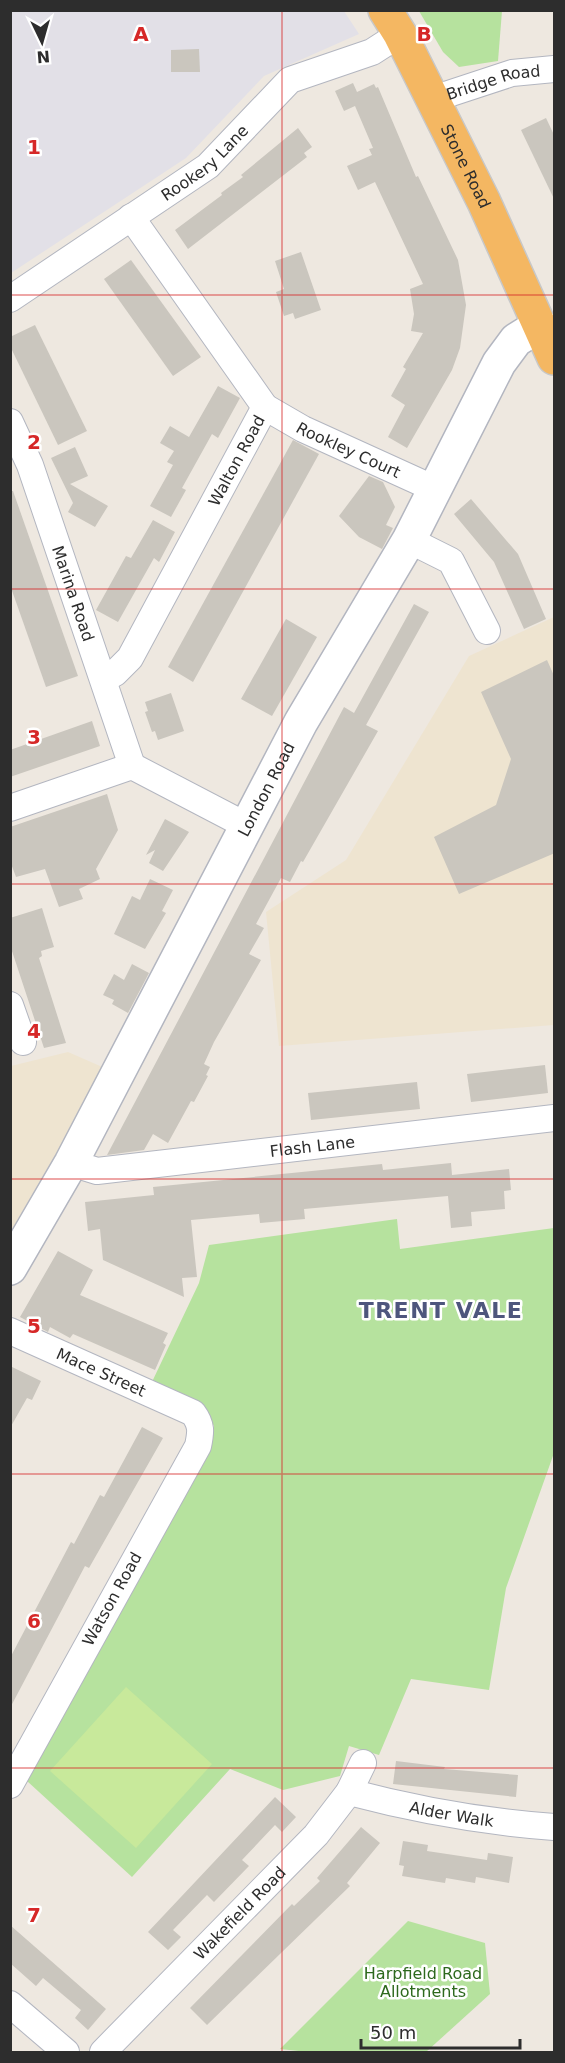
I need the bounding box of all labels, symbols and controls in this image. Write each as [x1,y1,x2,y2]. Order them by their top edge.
north arrow [12,12,72,72]
text: A [133,22,149,46]
text: B [416,22,432,46]
text: N [36,46,51,66]
street label: Bridge Road [444,61,541,104]
street label: Rookery Lane [157,121,252,204]
street label: Stone Road [437,121,495,211]
text: 1 [27,135,41,159]
street label: Walton Road [204,412,268,509]
street label: Rookley Court [293,418,404,482]
text: 2 [27,430,41,454]
street label: Marina Road [48,543,99,644]
text: 3 [27,725,41,749]
street label: London Road [233,739,298,840]
text: 4 [27,1019,41,1043]
street label: Flash Lane [269,1132,356,1160]
district label: TRENT VALE [359,1298,523,1323]
text: 5 [27,1314,41,1338]
street label: Mace Street [54,1344,149,1400]
street label: Watson Road [78,1549,146,1649]
text: 6 [27,1609,41,1633]
street label: Alder Walk [408,1797,496,1830]
street label: Wakefield Road [190,1862,289,1963]
text: 7 [27,1903,41,1927]
park label: Harpfield Road Allotments [364,1964,482,2001]
scale bar [361,2012,520,2050]
text: 50 m [370,2022,416,2043]

